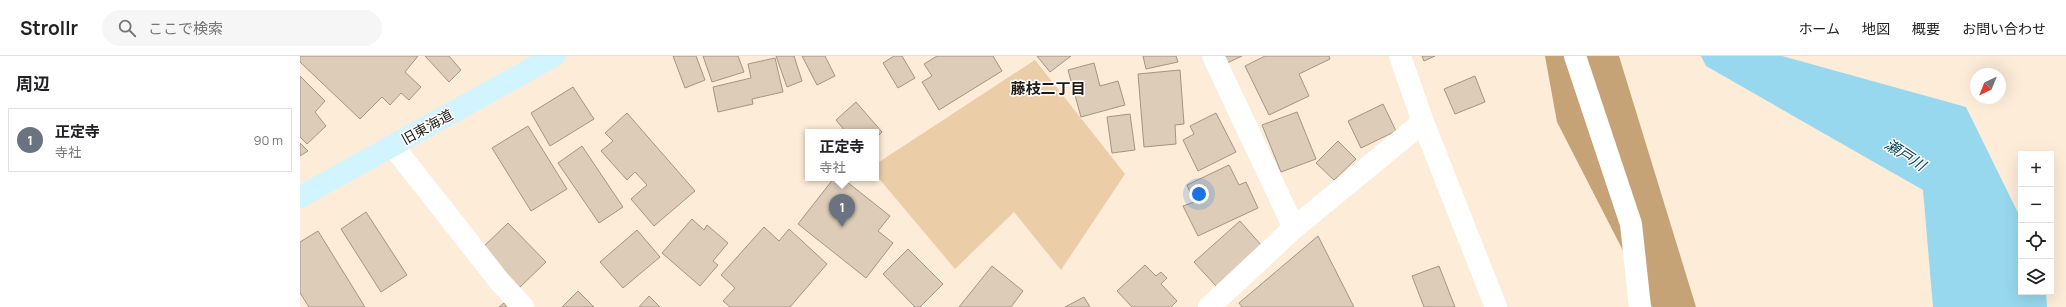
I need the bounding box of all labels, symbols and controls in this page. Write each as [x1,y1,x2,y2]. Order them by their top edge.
search box [102,10,382,46]
text: Strollr [20,15,78,41]
icon: search [116,17,138,39]
text: ここで検索 [148,18,223,39]
text: ホーム [1798,19,1840,38]
text: 地図 [1862,19,1890,38]
text: 概要 [1912,19,1940,38]
text: お問い合わせ [1962,19,2046,38]
north arrow [1970,68,2006,104]
text: 周辺 [16,72,50,95]
district label: 藤枝二丁目 [1010,78,1086,99]
street label: 旧東海道 [398,105,456,148]
text: 正定寺 [55,121,100,142]
popup [805,129,879,181]
text: 1 [27,131,33,149]
text: 90 m [253,131,283,149]
water label: 瀬戸川 [1881,134,1932,177]
text: 正定寺 [819,136,865,157]
text: 寺社 [55,143,81,161]
map controls [2018,151,2054,295]
button: + [2018,151,2054,187]
text: 寺社 [819,158,846,176]
your location [1189,184,1209,204]
button: − [2018,187,2054,223]
pin: 1 [829,194,855,227]
button: locate [2018,223,2054,259]
button: layers [2018,259,2054,295]

